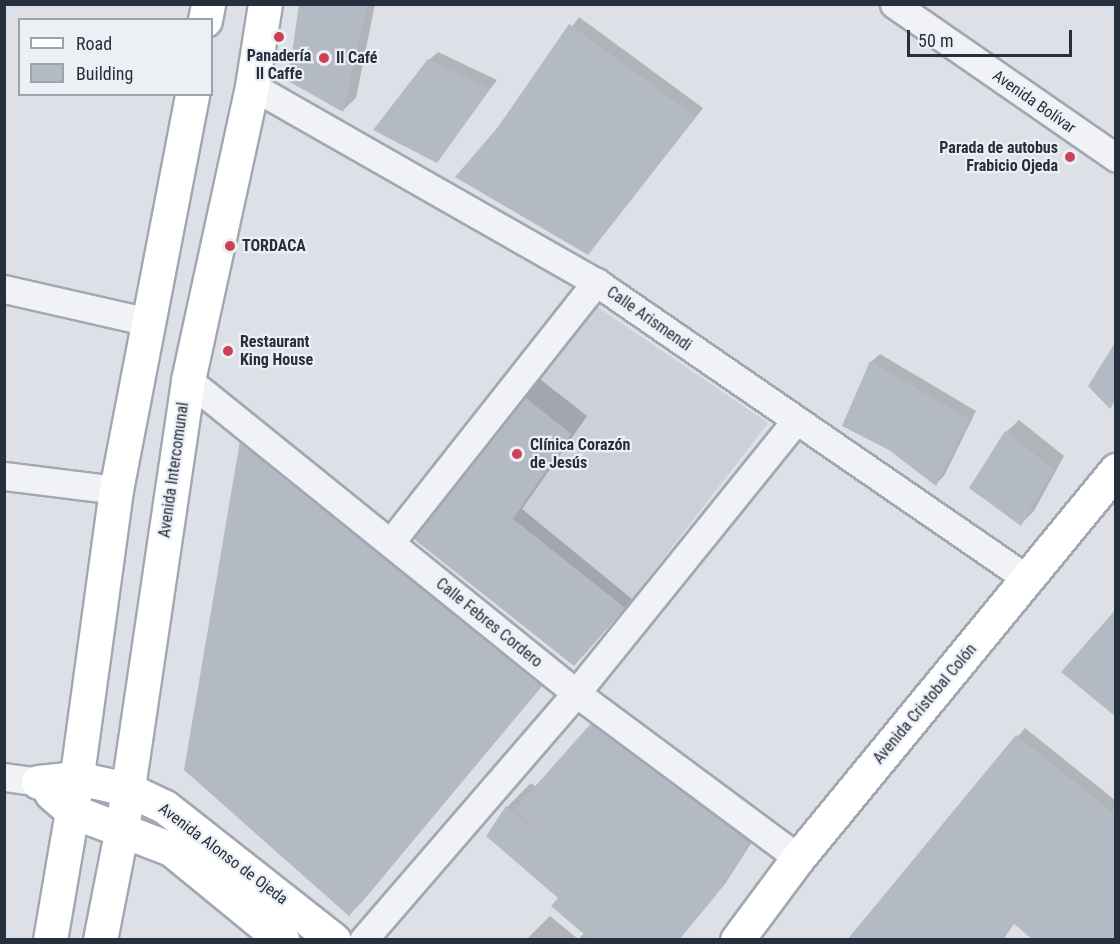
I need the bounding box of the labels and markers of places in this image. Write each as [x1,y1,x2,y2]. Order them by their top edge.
marker: Panadería Il Caffe [272,30,286,44]
place label: Panadería Il Caffe [247,46,311,84]
place label: Il Café [336,48,377,68]
marker: Il Café [317,51,331,65]
place label: Parada de autobus Frabicio Ojeda [939,138,1058,176]
marker: Parada de autobus Frabicio Ojeda [1063,150,1077,164]
place label: TORDACA [242,236,306,256]
marker: TORDACA [223,239,237,253]
place label: Restaurant King House [240,332,313,370]
marker: Restaurant King House [221,344,235,358]
place label: Clínica Corazón de Jesús [530,435,630,473]
marker: Clínica Corazón de Jesús [508,445,526,463]

